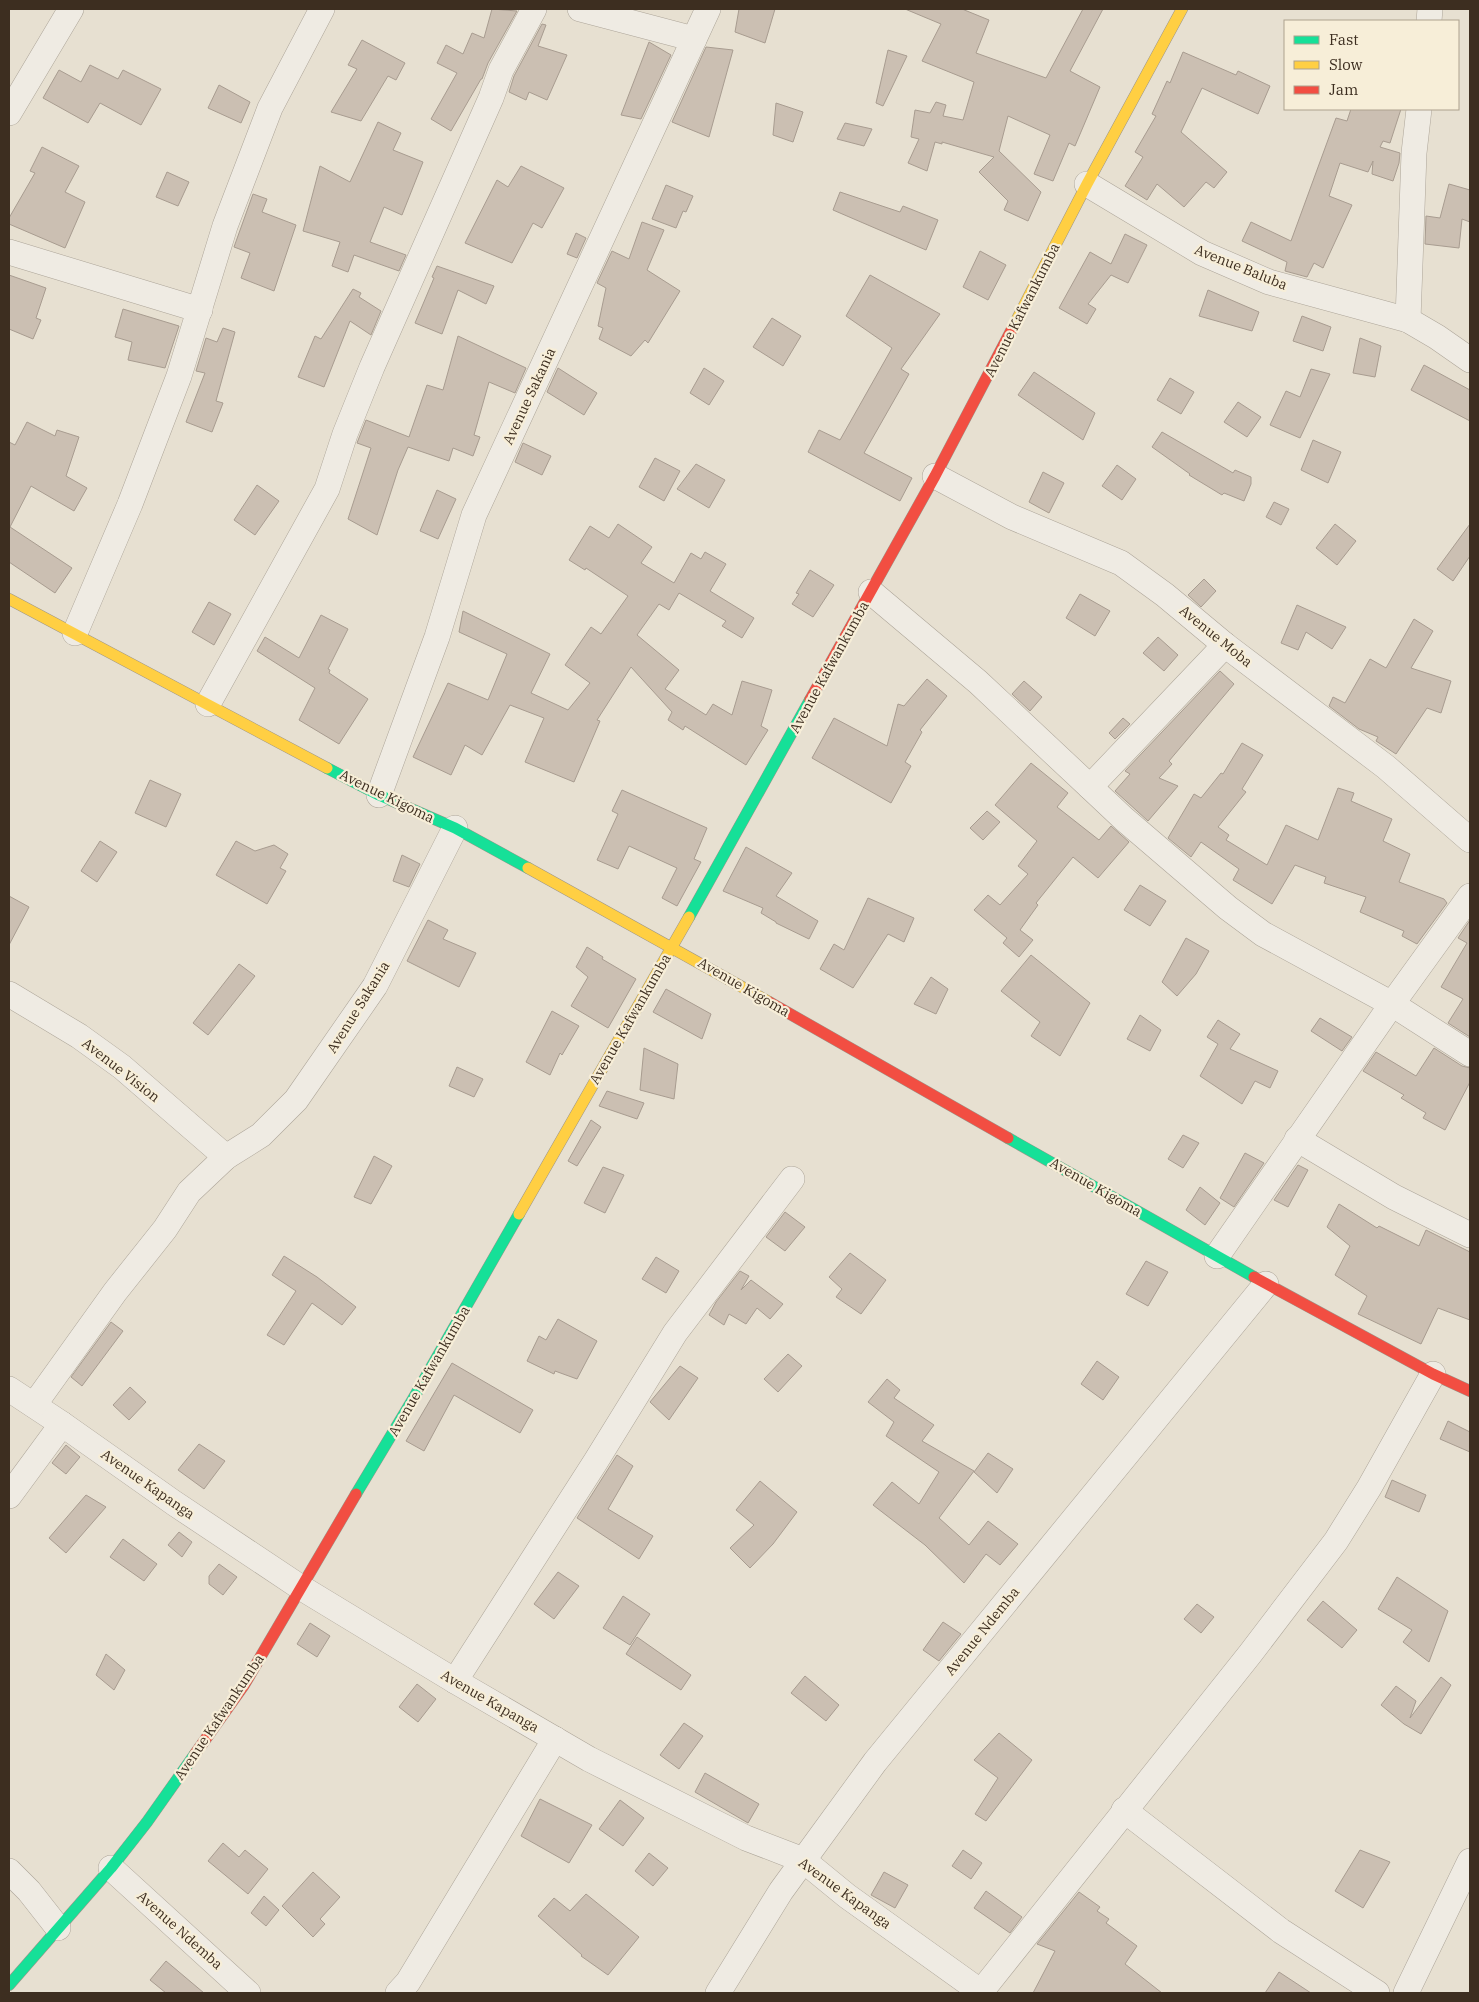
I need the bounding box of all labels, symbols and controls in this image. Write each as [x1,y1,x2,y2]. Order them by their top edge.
legend [1284,20,1459,110]
text: Fast [1329,30,1359,49]
text: Slow [1329,55,1363,74]
text: Jam [1329,80,1358,99]
street label: Avenue Kafwankumba [980,240,1064,380]
street label: Avenue Baluba [1192,240,1290,294]
street label: Avenue Sakania [499,344,560,447]
street label: Avenue Kafwankumba [785,598,873,736]
street label: Avenue Moba [1176,601,1256,671]
street label: Avenue Kigoma [337,765,438,827]
street label: Avenue Kafwankumba [585,950,675,1088]
street label: Avenue Kigoma [695,953,793,1021]
street label: Avenue Sakania [323,957,394,1056]
street label: Avenue Vision [78,1034,164,1106]
street label: Avenue Kigoma [1047,1153,1145,1221]
street label: Avenue Kafwankumba [384,1302,474,1440]
street label: Avenue Kapanga [98,1445,199,1523]
street label: Avenue Ndemba [941,1583,1023,1679]
street label: Avenue Kafwankumba [170,1650,268,1783]
street label: Avenue Kapanga [438,1666,543,1737]
street label: Avenue Kapanga [795,1853,895,1933]
street label: Avenue Ndemba [134,1887,227,1973]

